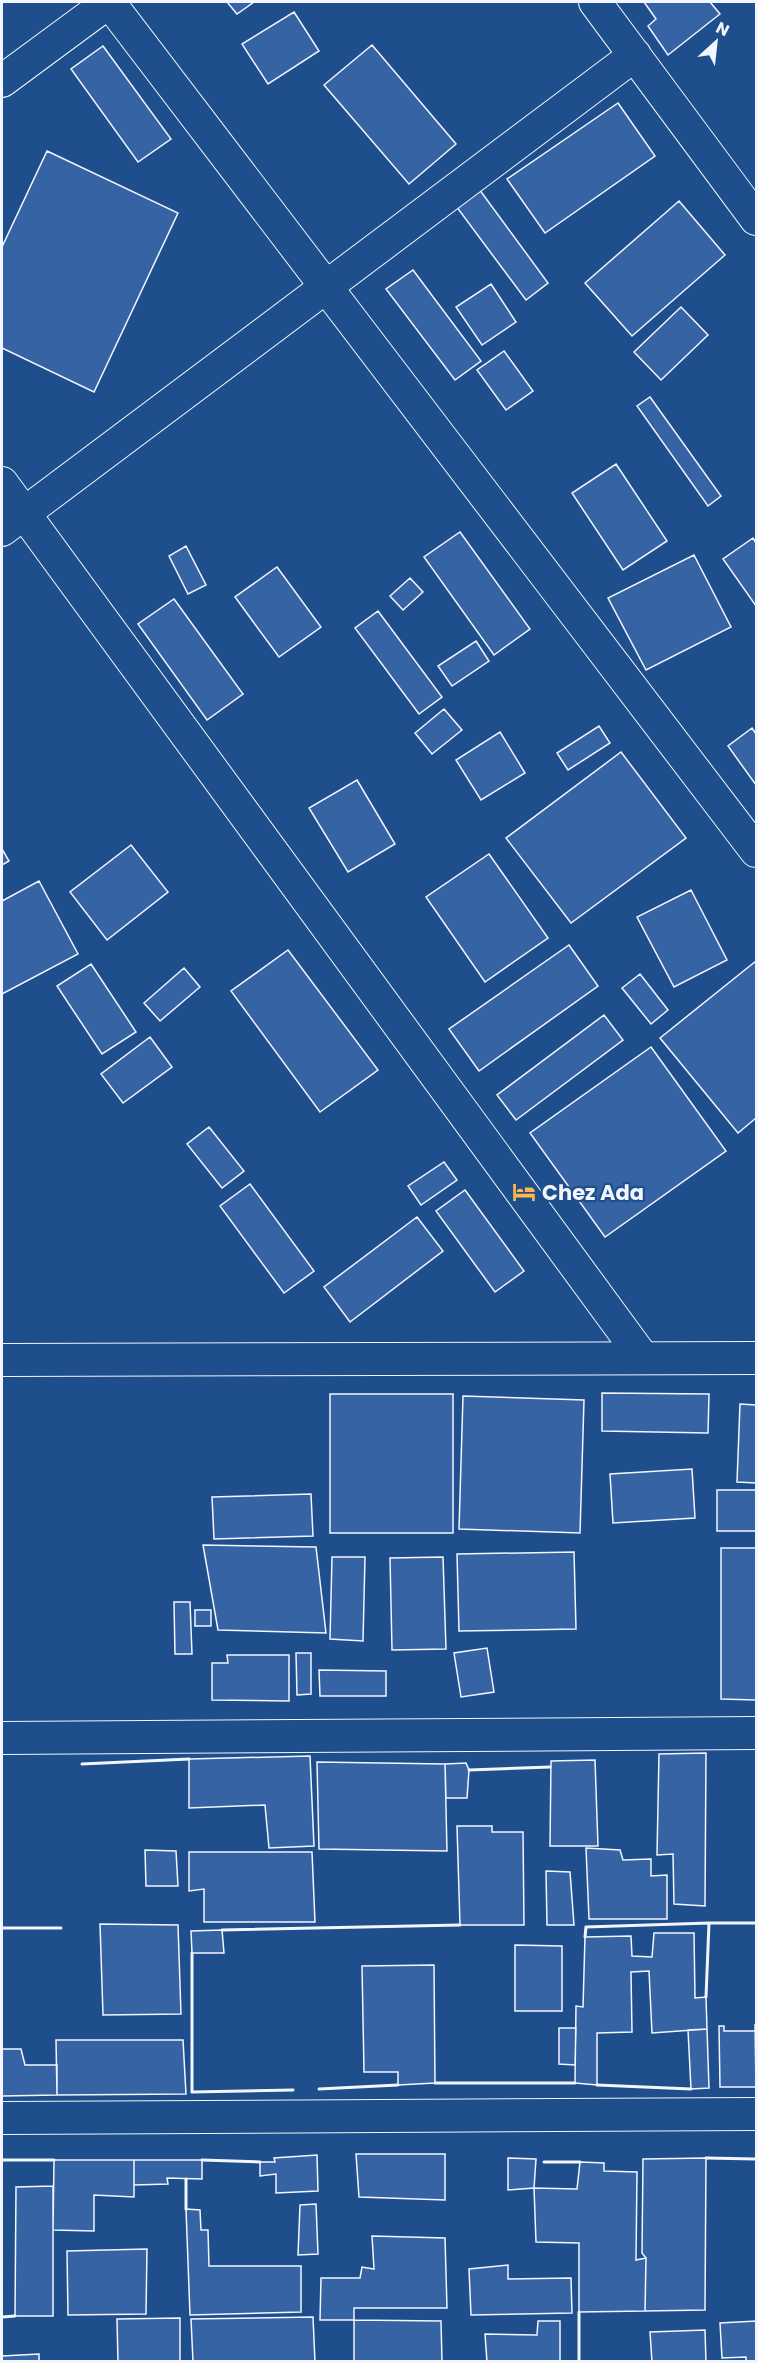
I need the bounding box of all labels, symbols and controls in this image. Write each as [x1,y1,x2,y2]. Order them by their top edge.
north arrow [686,12,746,72]
text: N [712,16,733,42]
place label: Chez Ada [542,1178,644,1207]
hotel icon: Chez Ada [511,1179,537,1205]

